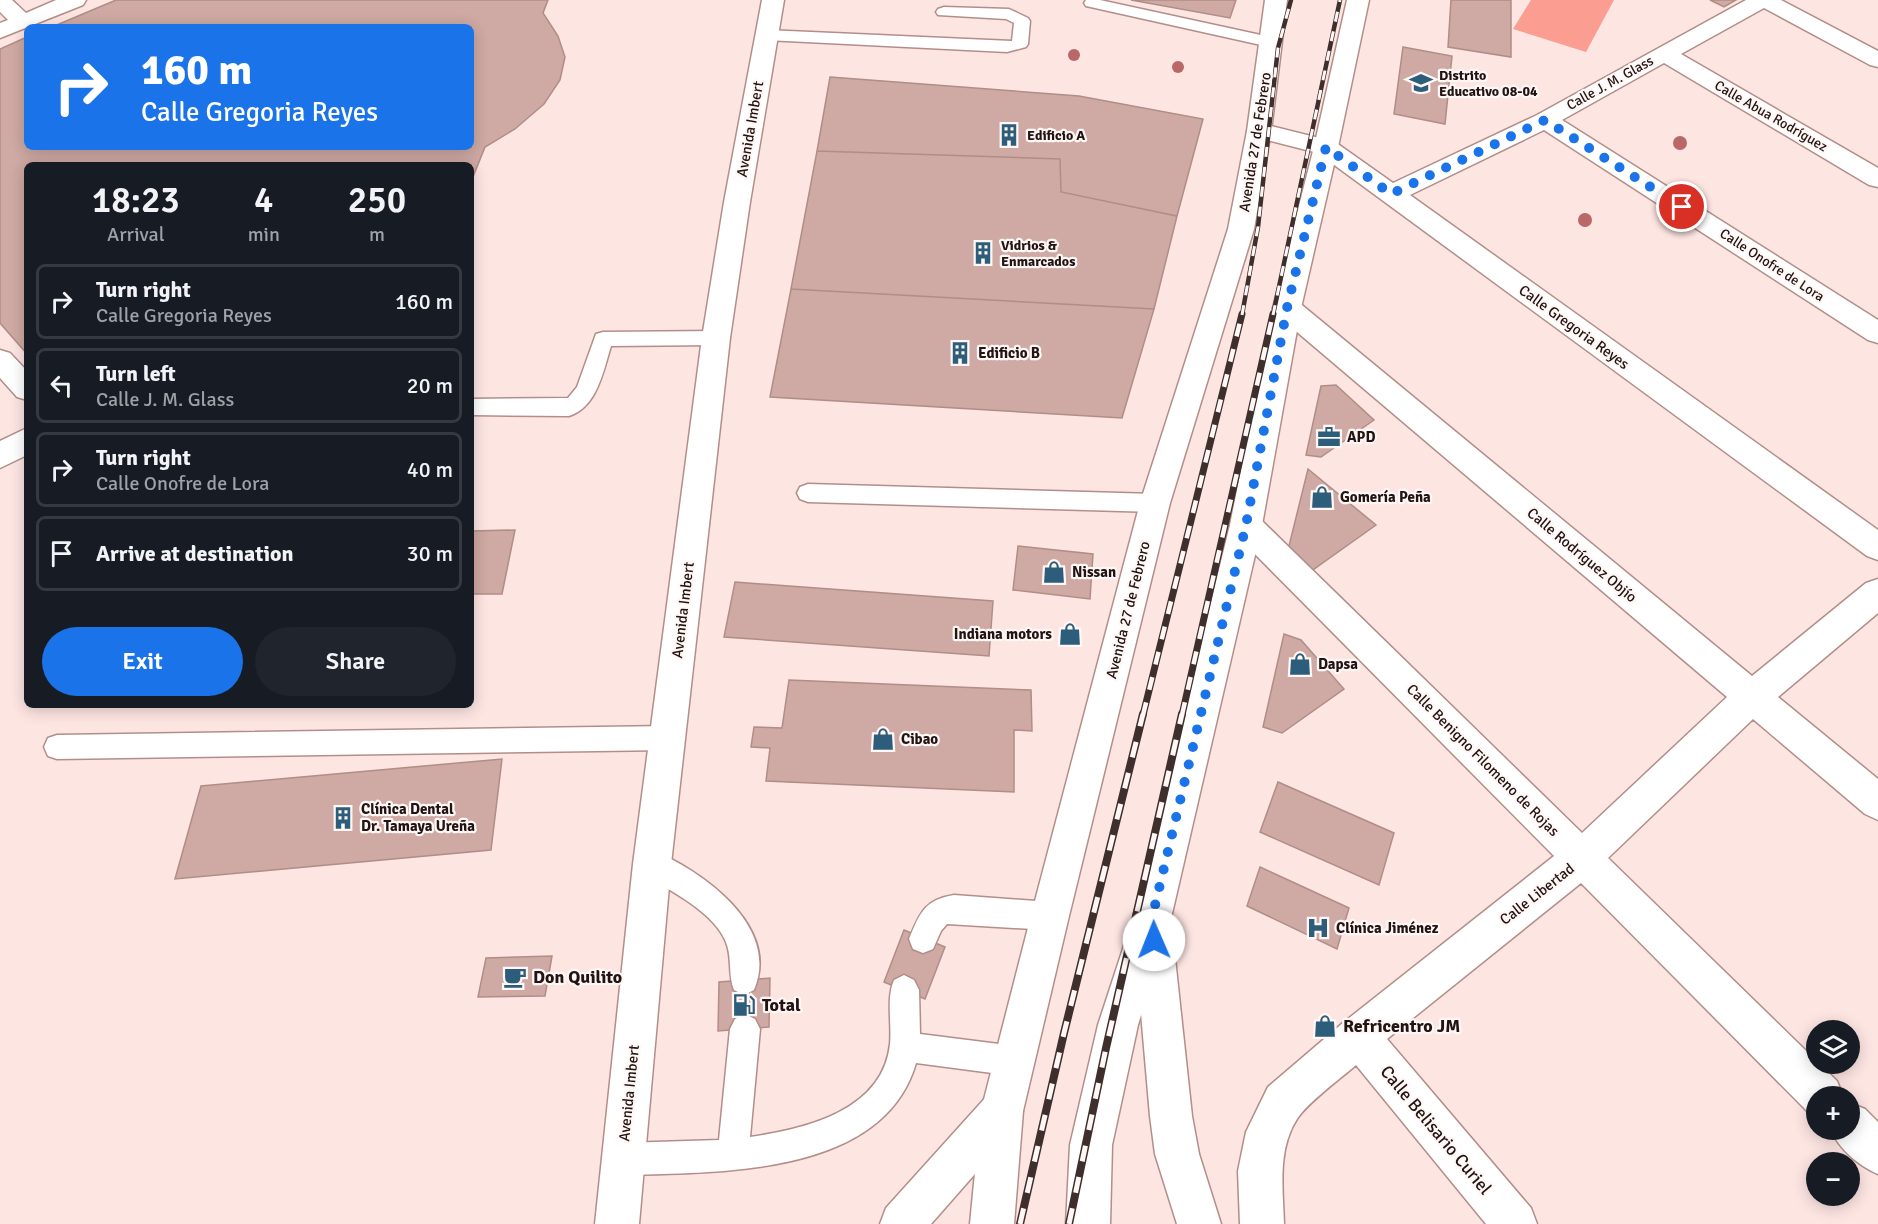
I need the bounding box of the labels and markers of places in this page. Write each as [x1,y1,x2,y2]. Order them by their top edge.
place label: Distrito Educativo 08-04 [1439,67,1538,100]
school or university icon: Distrito Educativo 08-04 [1408,70,1434,96]
building icon: Edificio A [996,122,1022,148]
place label: Edificio A [1027,127,1085,144]
pin [1656,181,1707,232]
place label: Vidrios & Enmarcados [1001,237,1075,270]
building icon: Vidrios & Enmarcados [970,240,996,266]
building icon: Edificio B [947,340,973,366]
place label: Edificio B [978,344,1040,362]
office icon: APD [1316,424,1342,450]
place label: APD [1347,428,1375,446]
shop icon: Gomería Peña [1309,484,1335,510]
place label: Gomería Peña [1340,488,1431,506]
shop icon: Nissan [1041,559,1067,585]
place label: Nissan [1072,563,1116,581]
shop icon: Indiana motors [1057,621,1083,647]
place label: Indiana motors [954,625,1052,643]
shop icon: Dapsa [1287,651,1313,677]
place label: Dapsa [1318,655,1358,673]
shop icon: Cibao [870,726,896,752]
place label: Cibao [901,730,938,748]
place label: Clínica Dental Dr. Tamaya Ureña [361,800,475,835]
building icon: Clínica Dental Dr. Tamaya Ureña [330,805,356,831]
hospital icon: Clínica Jiménez [1305,915,1331,941]
place label: Clínica Jiménez [1336,919,1439,937]
cafe icon: Don Quilito [502,964,528,990]
place label: Don Quilito [533,966,622,988]
fuel station icon: Total [731,992,757,1018]
place label: Total [762,994,801,1016]
shop icon: Refricentro JM [1312,1013,1338,1039]
place label: Refricentro JM [1343,1015,1460,1037]

